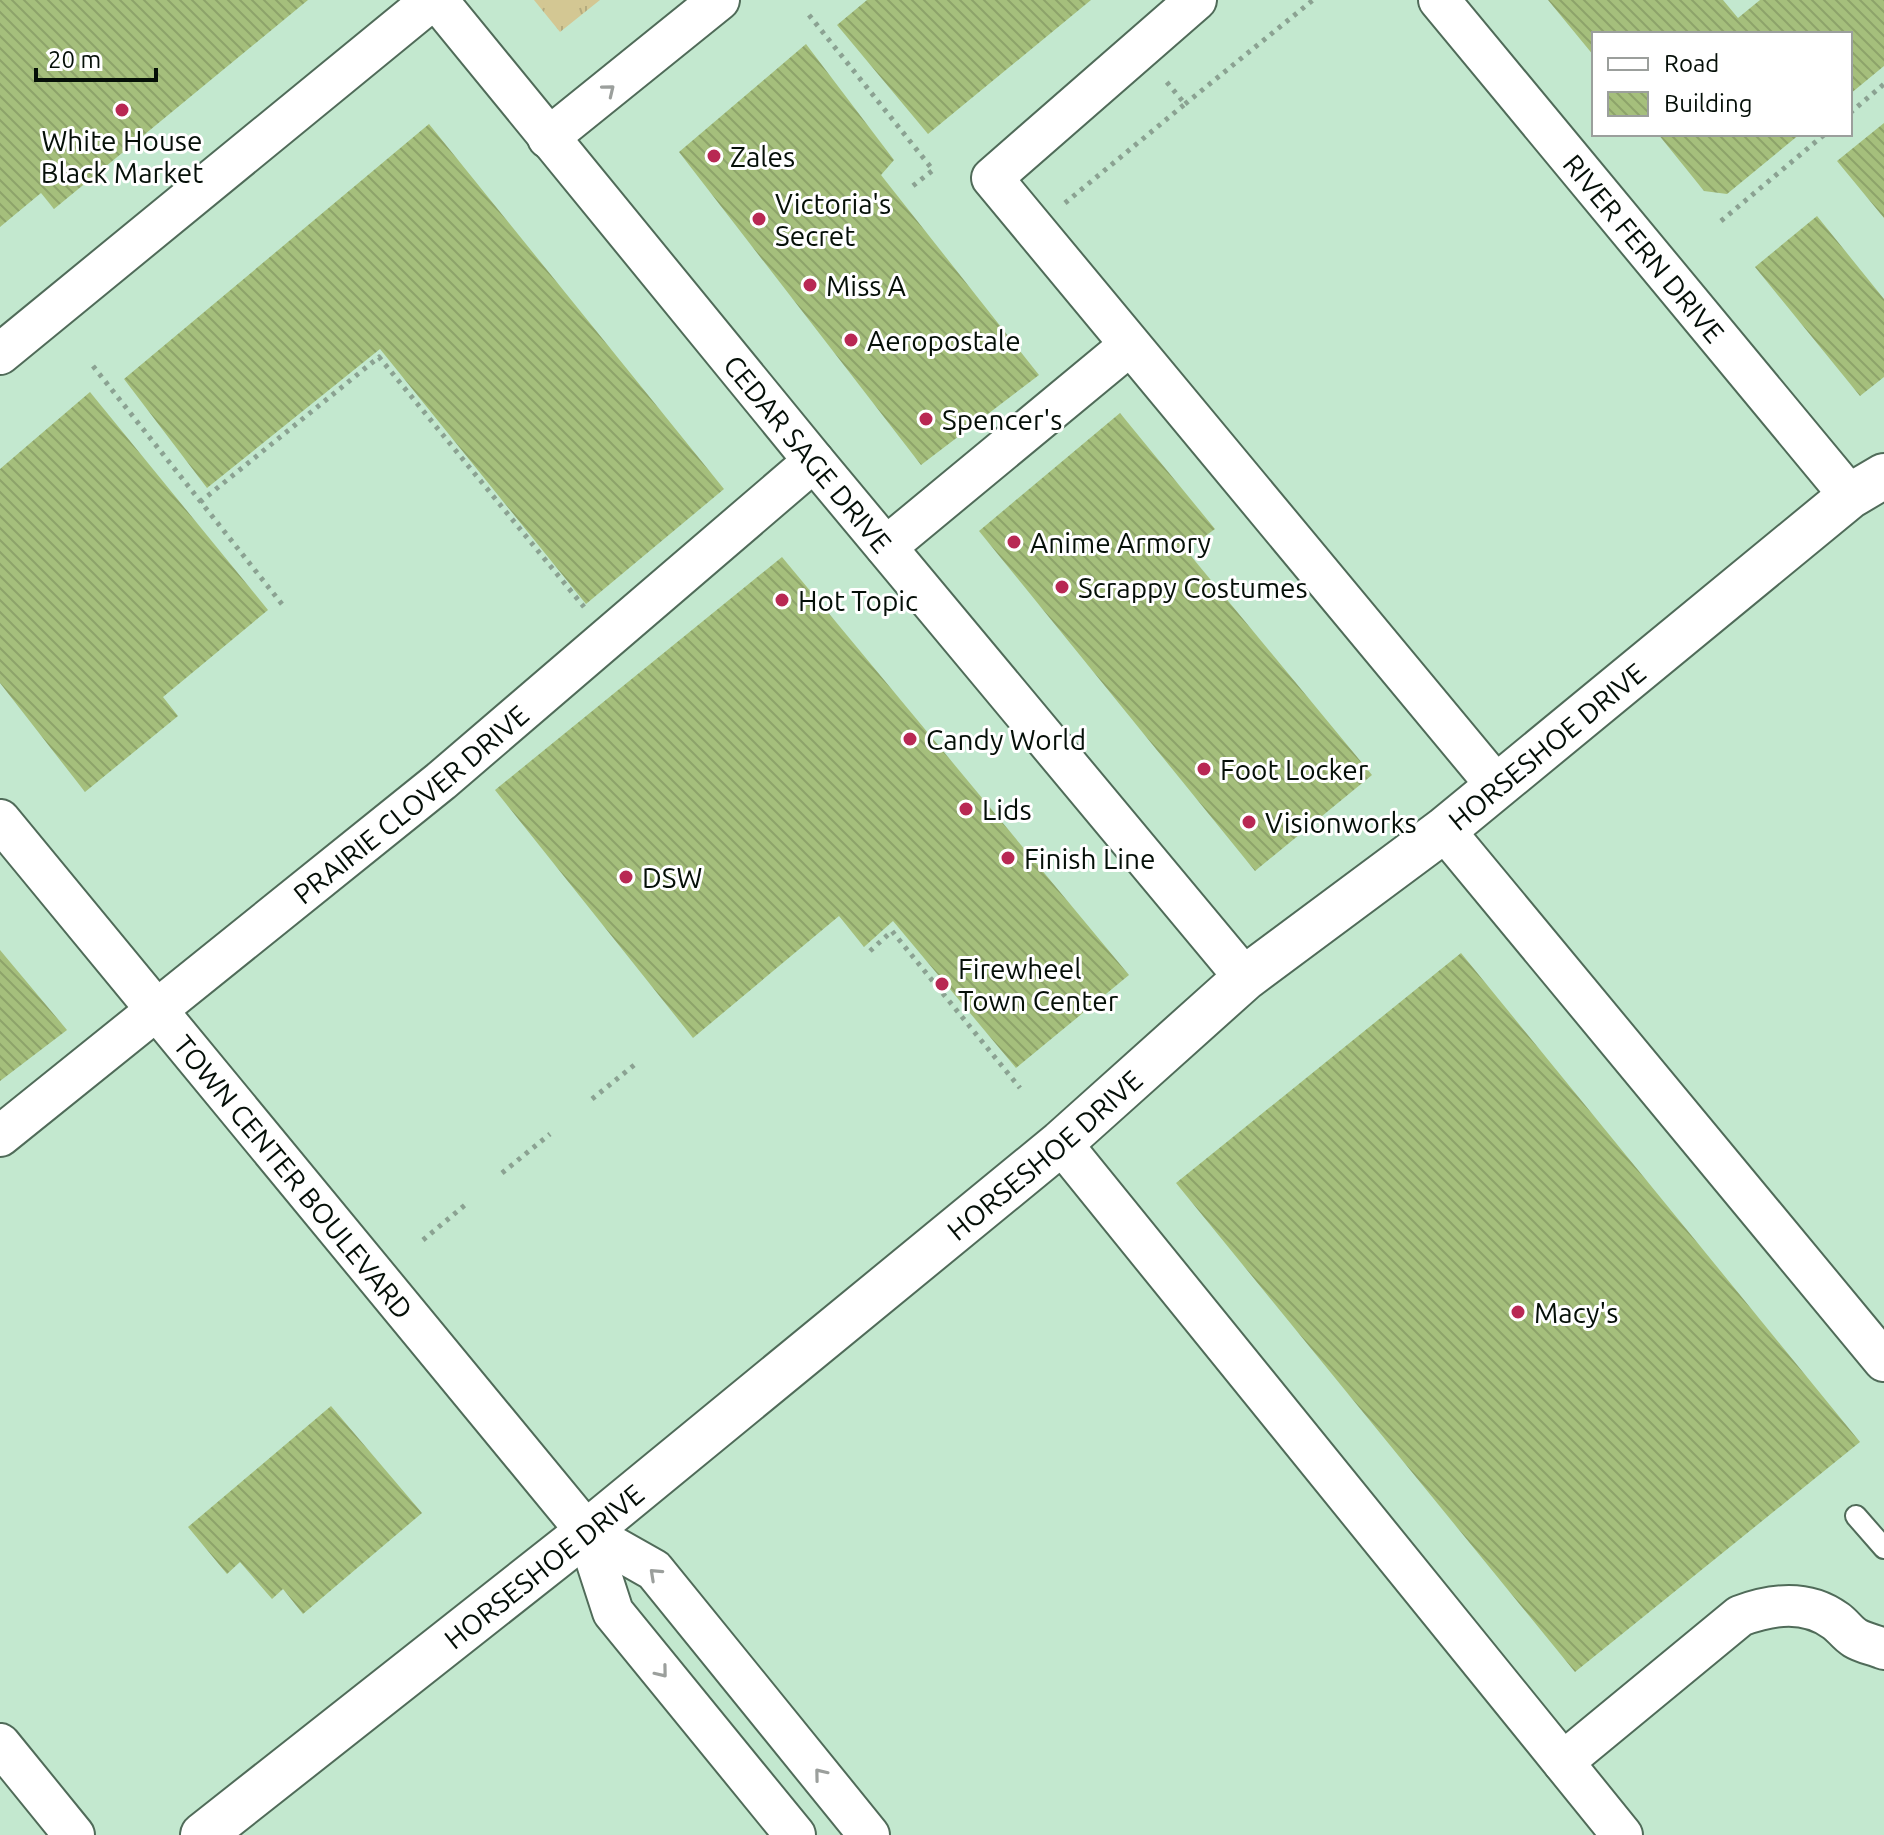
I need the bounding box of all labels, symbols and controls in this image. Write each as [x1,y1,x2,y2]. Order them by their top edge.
scale bar [36,32,156,82]
legend [1592,32,1852,136]
text: 20 m [48,46,101,73]
text: Road [1664,50,1719,77]
one-way arrow [600,85,614,100]
text: Building [1664,90,1752,117]
marker: White House Black Market [113,101,131,119]
place label: White House Black Market [41,125,203,188]
place label: Zales [730,141,795,172]
marker: Zales [705,147,723,165]
street label: RIVER FERN DRIVE [1558,148,1731,348]
place label: Victoria's Secret [775,188,891,251]
marker: Victoria's Secret [750,210,768,228]
place label: Miss A [826,270,906,301]
marker: Miss A [801,276,819,294]
place label: Aeropostale [867,325,1021,356]
marker: Aeropostale [842,331,860,349]
street label: CEDAR SAGE DRIVE [718,349,898,558]
place label: Spencer's [942,404,1062,435]
marker: Spencer's [917,410,935,428]
place label: Anime Armory [1030,527,1211,558]
marker: Anime Armory [1005,533,1023,551]
place label: Scrappy Costumes [1078,572,1308,603]
marker: Scrappy Costumes [1053,578,1071,596]
place label: Hot Topic [798,585,918,616]
marker: Hot Topic [773,591,791,609]
street label: HORSESHOE DRIVE [1442,656,1651,836]
street label: PRAIRIE CLOVER DRIVE [287,698,534,909]
place label: Candy World [926,724,1086,755]
marker: Candy World [901,730,919,748]
place label: Foot Locker [1220,754,1369,785]
marker: Foot Locker [1195,760,1213,778]
place label: Lids [982,794,1032,825]
marker: Lids [957,800,975,818]
place label: Visionworks [1265,807,1417,838]
marker: Visionworks [1240,813,1258,831]
place label: Finish Line [1024,843,1155,874]
marker: Finish Line [999,849,1017,867]
place label: DSW [642,862,702,893]
marker: DSW [617,868,635,886]
place label: Firewheel Town Center [958,953,1119,1016]
marker: Firewheel Town Center [933,975,951,993]
street label: TOWN CENTER BOULEVARD [168,1029,420,1324]
street label: HORSESHOE DRIVE [941,1063,1147,1246]
place label: Macy's [1534,1297,1618,1328]
marker: Macy's [1509,1303,1527,1321]
street label: HORSESHOE DRIVE [438,1477,649,1654]
one-way arrow [650,1569,664,1584]
one-way arrow [653,1663,667,1678]
one-way arrow [815,1769,830,1784]

